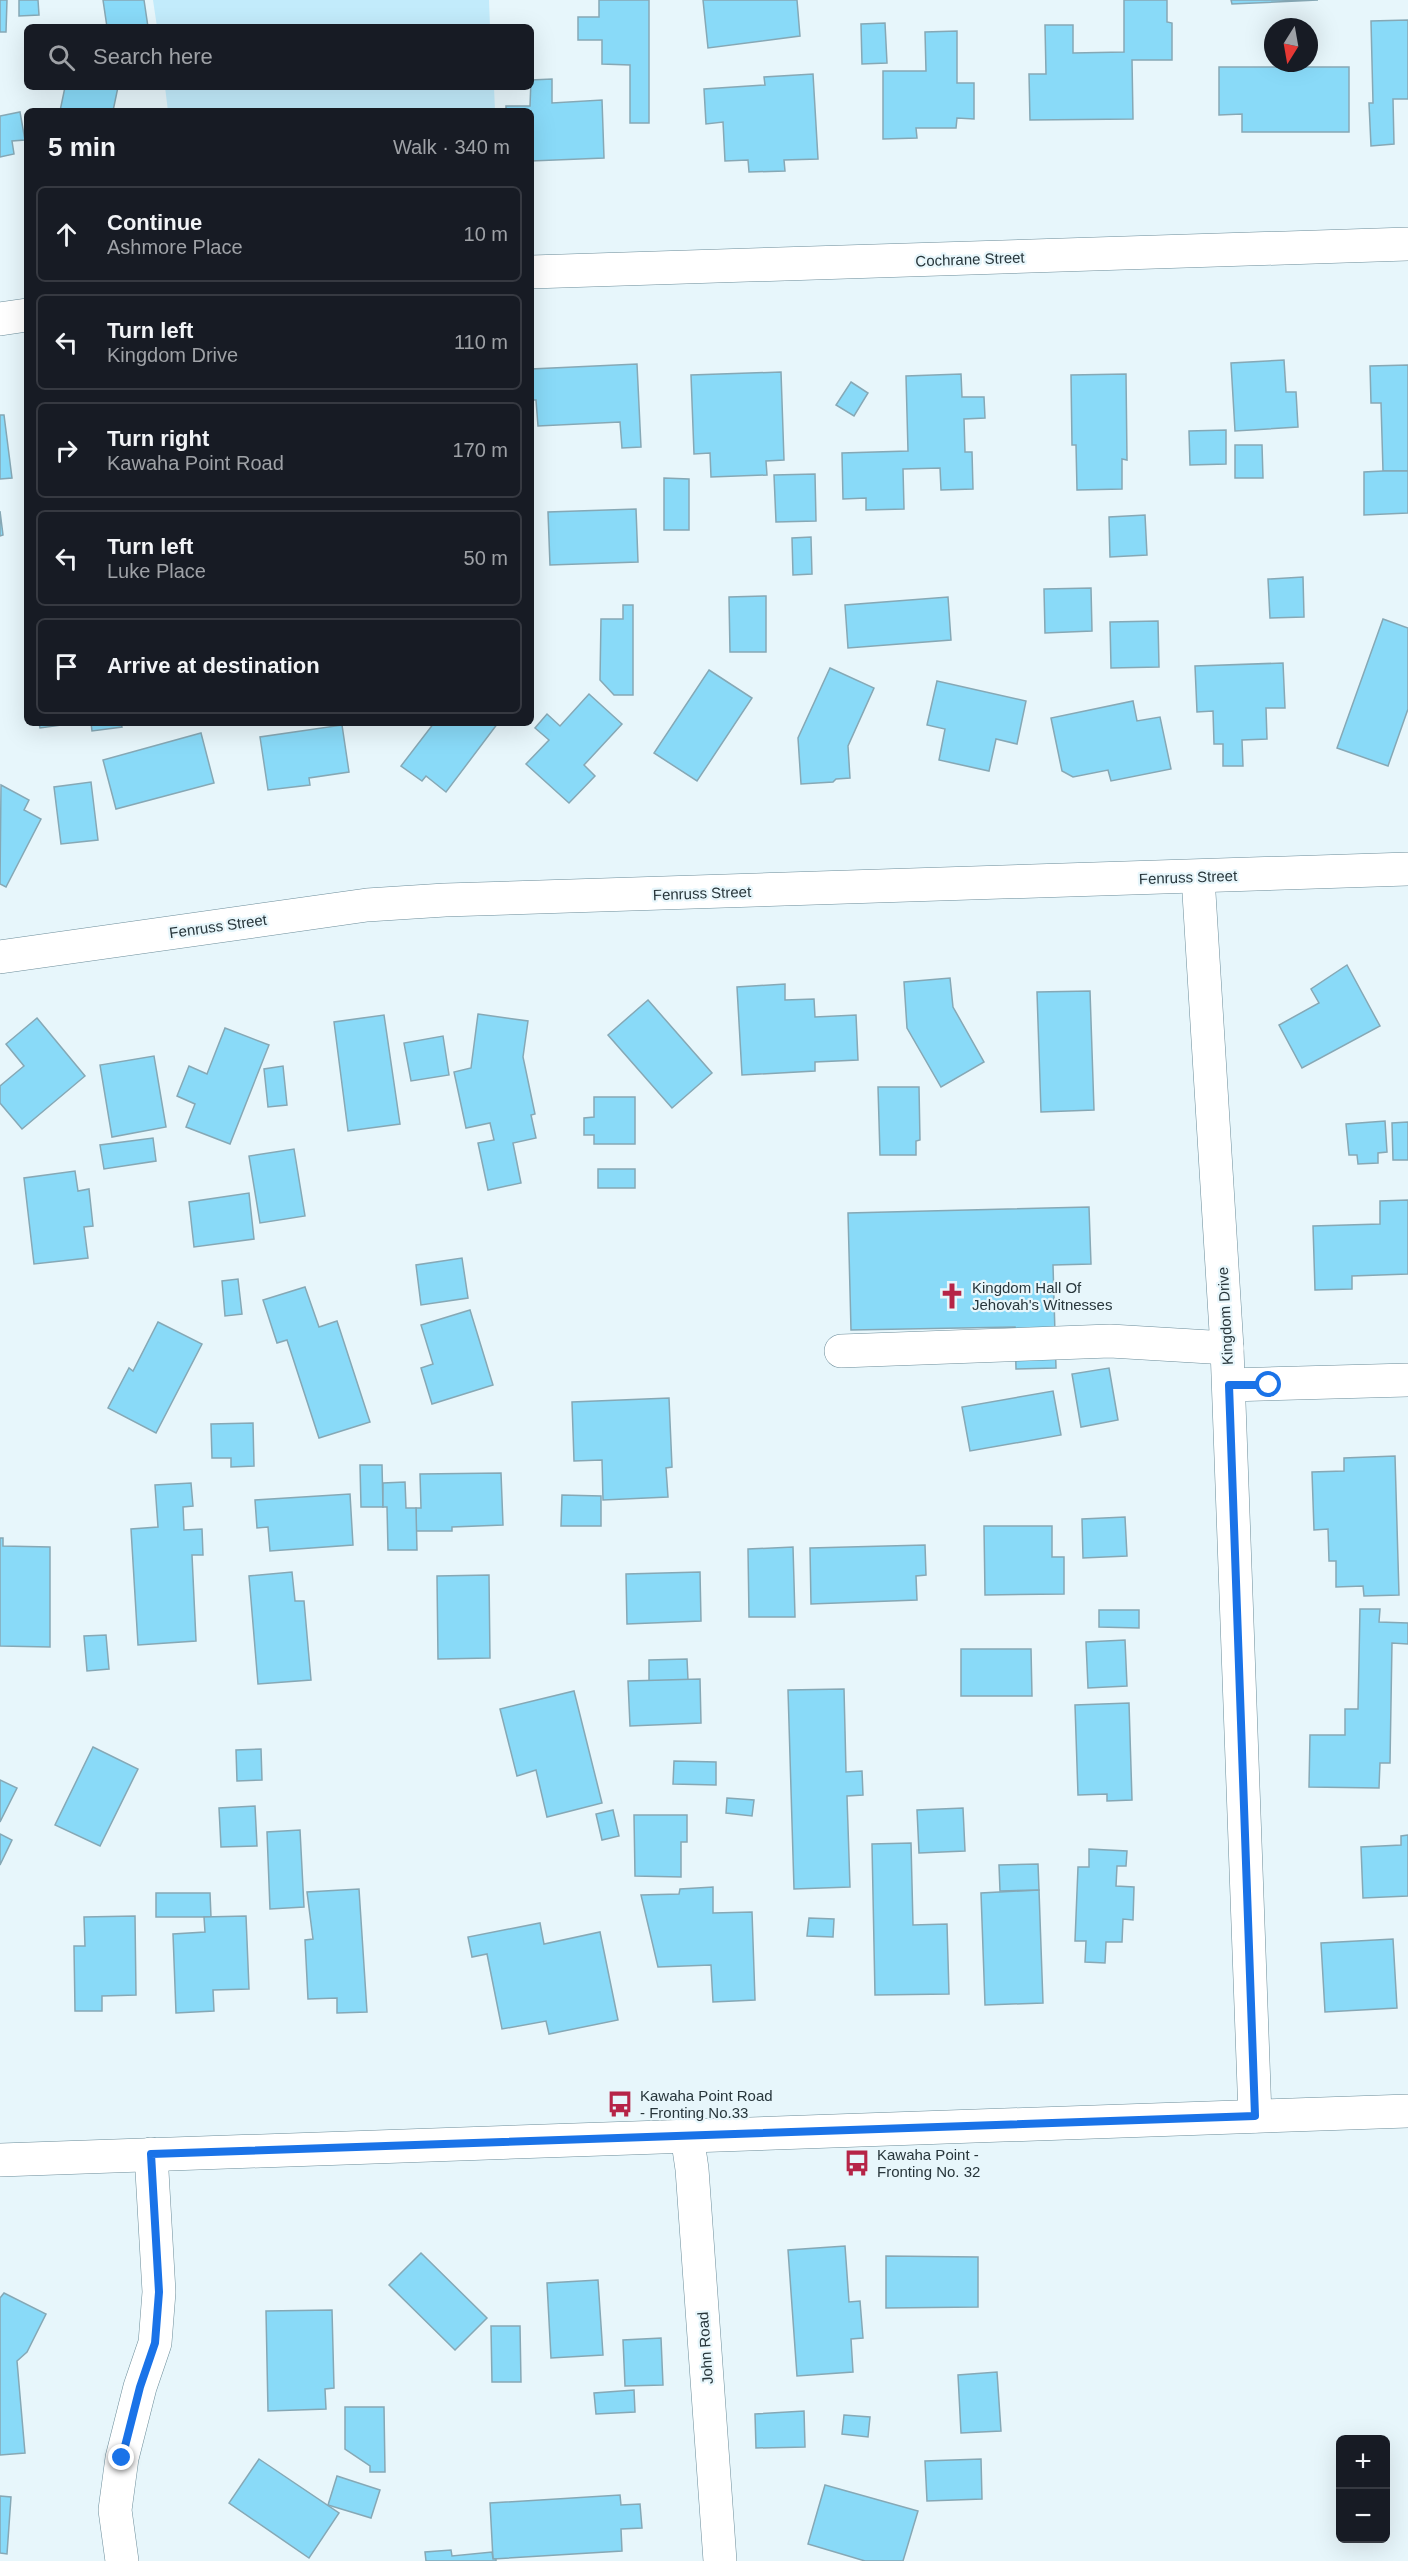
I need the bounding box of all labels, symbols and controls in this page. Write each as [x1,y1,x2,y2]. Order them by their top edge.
north arrow [1264,18,1318,72]
search box [24,24,534,90]
icon: search [45,41,78,74]
text: Search here [93,44,213,69]
text: 5 min [48,132,116,162]
text: Walk · 340 m [393,136,510,158]
text: Continue [107,210,202,235]
icon: ahead [50,218,83,251]
text: 10 m [464,223,508,245]
text: Ashmore Place [107,236,243,258]
street label: Cochrane Street [915,249,1026,269]
text: Turn left [107,318,193,343]
icon: left [50,326,83,359]
text: 110 m [454,331,508,353]
text: Kingdom Drive [107,344,238,366]
text: Turn right [107,426,209,451]
icon: right [50,434,83,467]
text: 170 m [452,439,508,461]
text: Kawaha Point Road [107,452,284,474]
text: Turn left [107,534,193,559]
icon: left [50,542,83,575]
text: 50 m [464,547,508,569]
text: Luke Place [107,560,206,582]
icon: arrive [50,650,83,683]
text: Arrive at destination [107,653,320,678]
street label: Fenruss Street [1139,867,1238,887]
street label: Fenruss Street [653,883,752,903]
street label: Fenruss Street [168,911,269,941]
street label: Kingdom Drive [1214,1266,1236,1366]
place label: Kingdom Hall Of Jehovah's Witnesses [972,1279,1112,1313]
church icon: Kingdom Hall Of Jehovah's Witnesses [937,1281,967,1311]
route start [1255,1371,1281,1397]
place label: Kawaha Point Road - Fronting No.33 [640,2087,773,2121]
bus stop icon: Kawaha Point Road - Fronting No.33 [605,2089,635,2119]
place label: Kawaha Point - Fronting No. 32 [877,2146,980,2180]
bus stop icon: Kawaha Point - Fronting No. 32 [842,2148,872,2178]
street label: John Road [694,2311,716,2385]
map controls [1336,2435,1390,2543]
button: + [1336,2435,1390,2489]
route end [108,2444,134,2470]
button: − [1336,2489,1390,2543]

